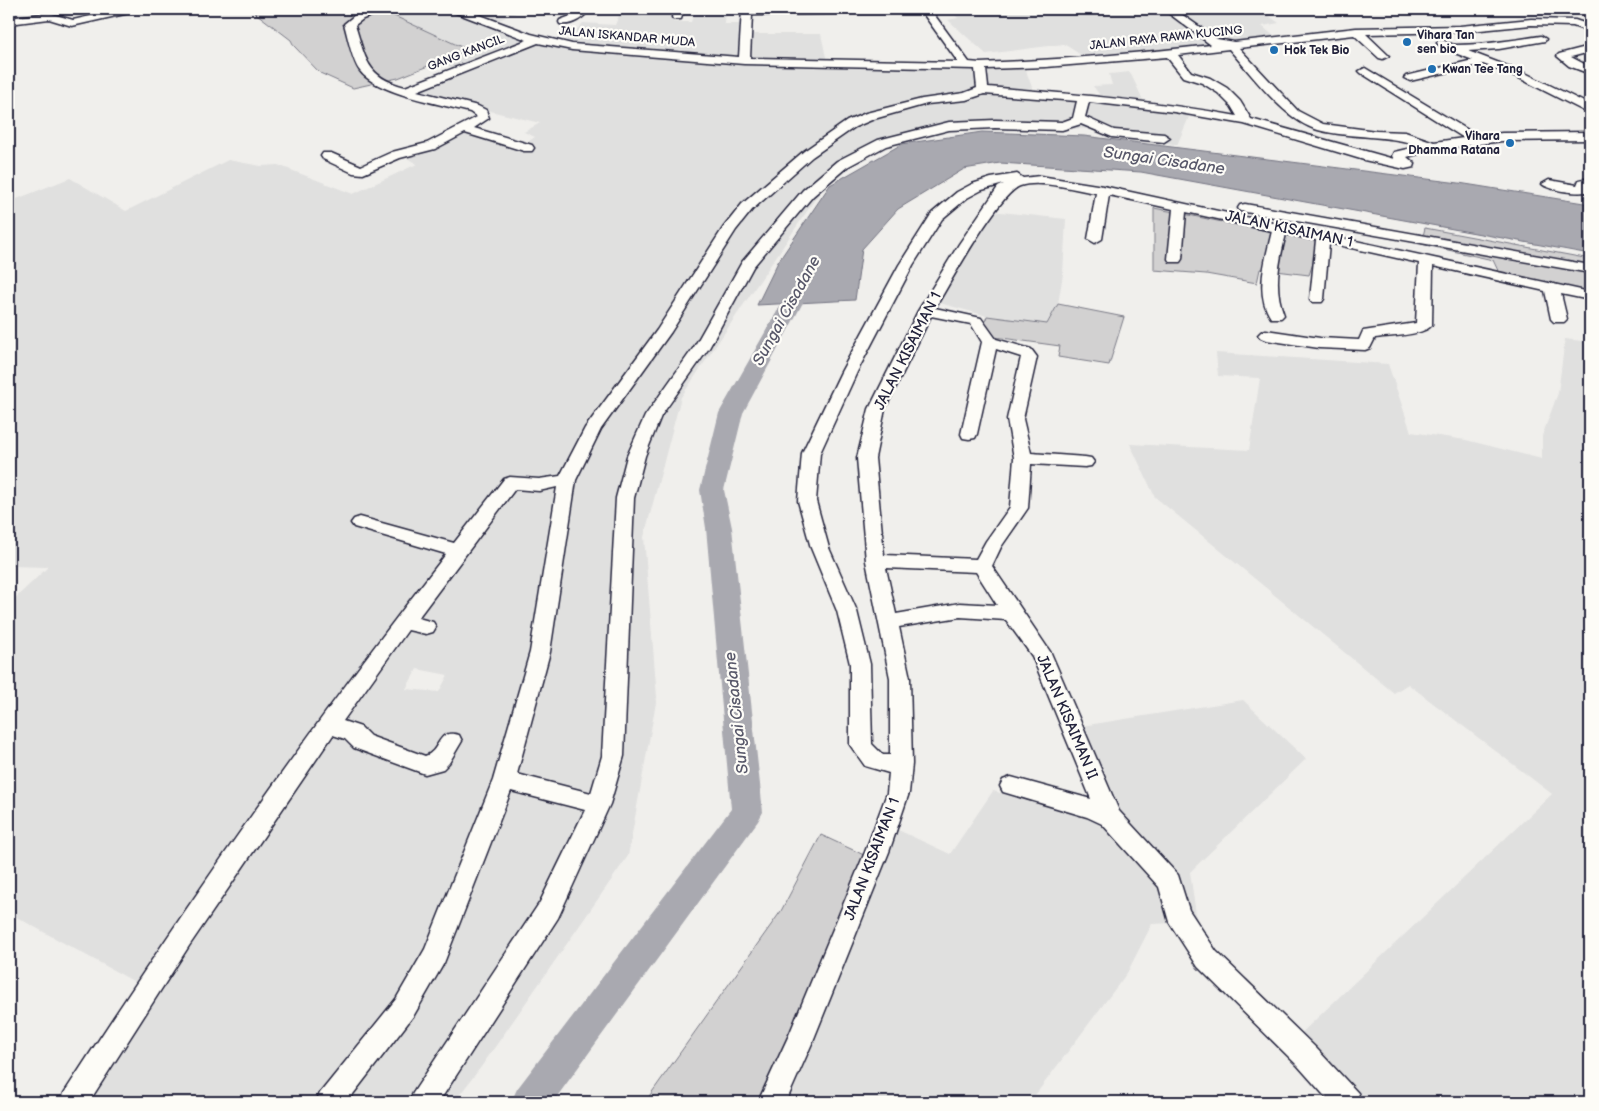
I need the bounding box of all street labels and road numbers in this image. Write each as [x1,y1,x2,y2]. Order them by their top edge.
street label: JALAN RAYA RAWA KUCING [1089,23,1243,53]
street label: JALAN ISKANDAR MUDA [558,24,697,50]
street label: GANG KANCIL [426,32,506,74]
street label: JALAN KISAIMAN 1 [1223,206,1355,252]
street label: JALAN KISAIMAN 1 [870,289,946,413]
street label: JALAN KISAIMAN II [1032,652,1102,782]
street label: JALAN KISAIMAN 1 [840,795,904,923]

